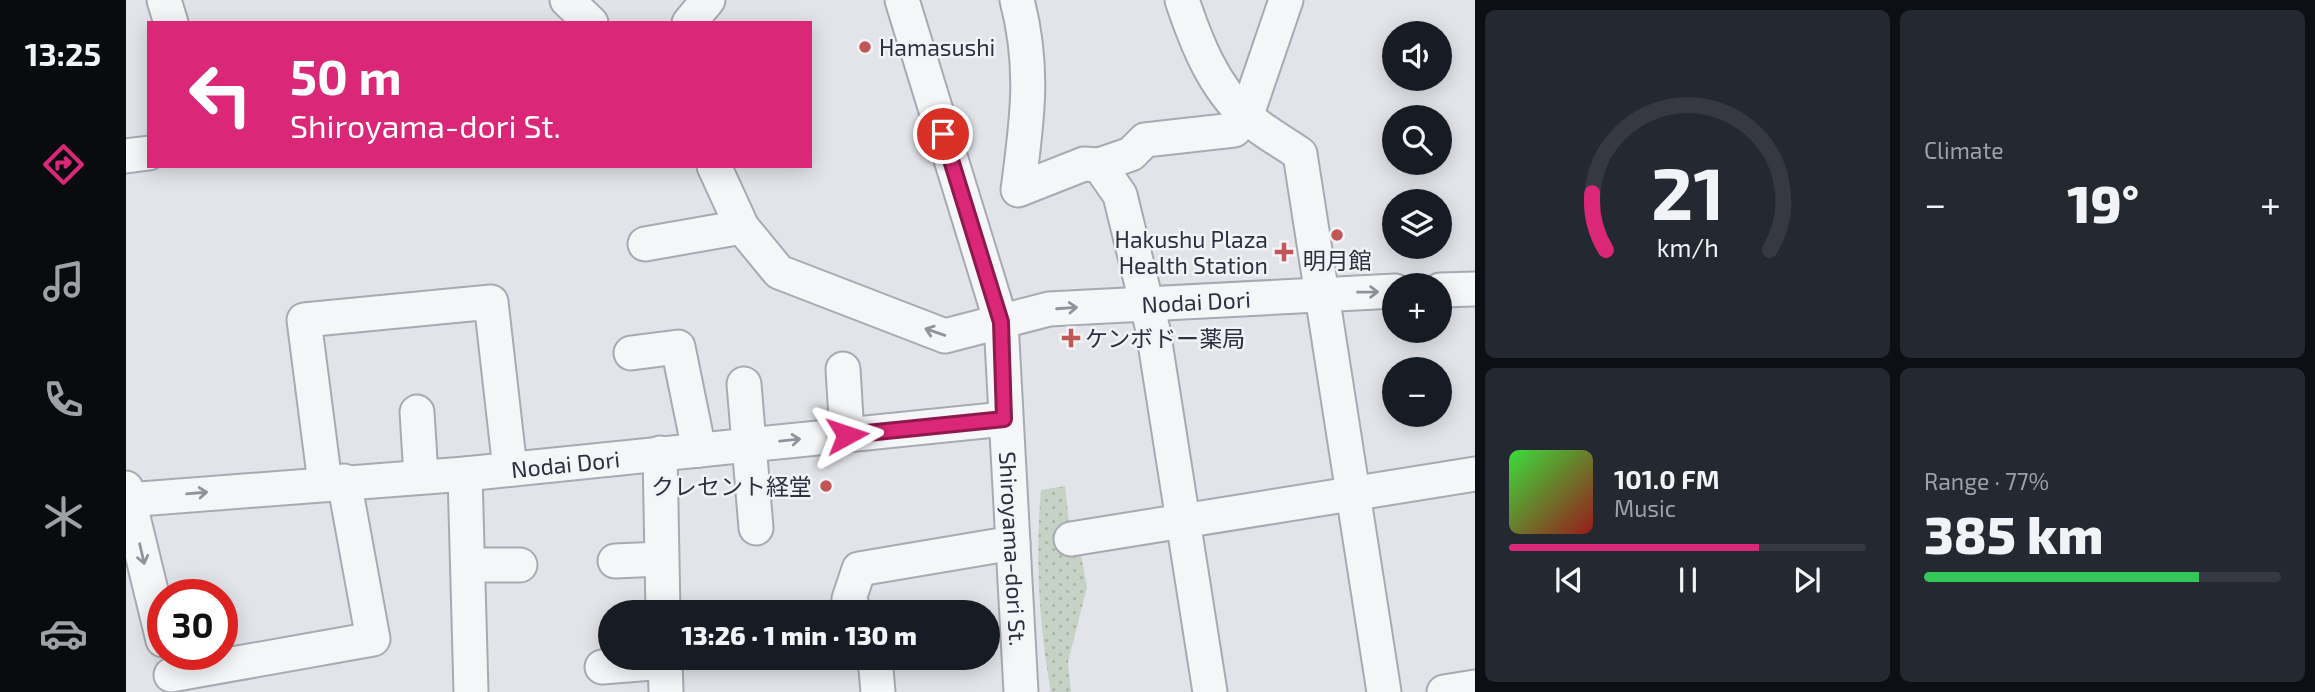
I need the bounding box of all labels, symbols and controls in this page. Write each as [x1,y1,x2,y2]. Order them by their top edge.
map controls [1382,21,1452,427]
button: sound [1382,21,1452,91]
place label: Hamasushi [879,33,995,61]
text: 13:25 [25,34,101,72]
marker: Hamasushi [857,39,873,55]
text: 50 m [290,46,402,105]
icon: left [175,49,266,140]
pin [913,104,973,164]
button: search [1382,105,1452,175]
text: Shiroyama-dori St. [290,106,561,144]
icon: arrive [924,115,962,153]
text: Climate [1924,136,2004,164]
icon: directions [39,140,88,189]
text: 21 [1651,147,1724,235]
text: 19° [2067,171,2139,233]
text: − [1924,180,1946,226]
text: + [2260,180,2281,226]
button: layers [1382,189,1452,259]
place label: Hakushu Plaza Health Station [1115,225,1268,279]
marker: 明月館 [1329,227,1345,243]
text: km/h [1656,232,1719,262]
marker: Hakushu Plaza Health Station [1274,242,1294,262]
place label: 明月館 [1303,246,1372,274]
icon: music [39,257,88,306]
button: + [1382,273,1452,343]
street label: Nodai Dori [1141,285,1251,318]
one-way arrow [1356,285,1379,298]
one-way arrow [1056,301,1078,314]
place label: ケンボドー薬局 [1085,324,1245,352]
one-way arrow [925,325,947,337]
marker: ケンボドー薬局 [1063,330,1079,346]
button: − [1382,357,1452,427]
icon: phone [39,375,88,424]
position arrow [810,398,884,472]
one-way arrow [778,434,801,447]
street label: Nodai Dori [510,444,621,483]
street label: Shiroyama-dori St. [994,451,1032,647]
text: 101.0 FM [1614,463,1720,494]
text: Range · 77% [1924,467,2049,495]
place label: クレセント経堂 [651,472,812,500]
marker: クレセント経堂 [818,478,834,494]
one-way arrow [186,486,208,499]
icon: climate [39,492,88,541]
text: Music [1614,494,1676,522]
text: 385 km [1924,502,2103,564]
one-way arrow [136,542,150,565]
icon: previous [1550,561,1588,599]
icon: pause [1669,561,1707,599]
icon: next [1788,561,1826,599]
speed limit sign: 30 [147,579,238,670]
icon: car [39,609,88,658]
text: 13:26 · 1 min · 130 m [681,619,917,650]

